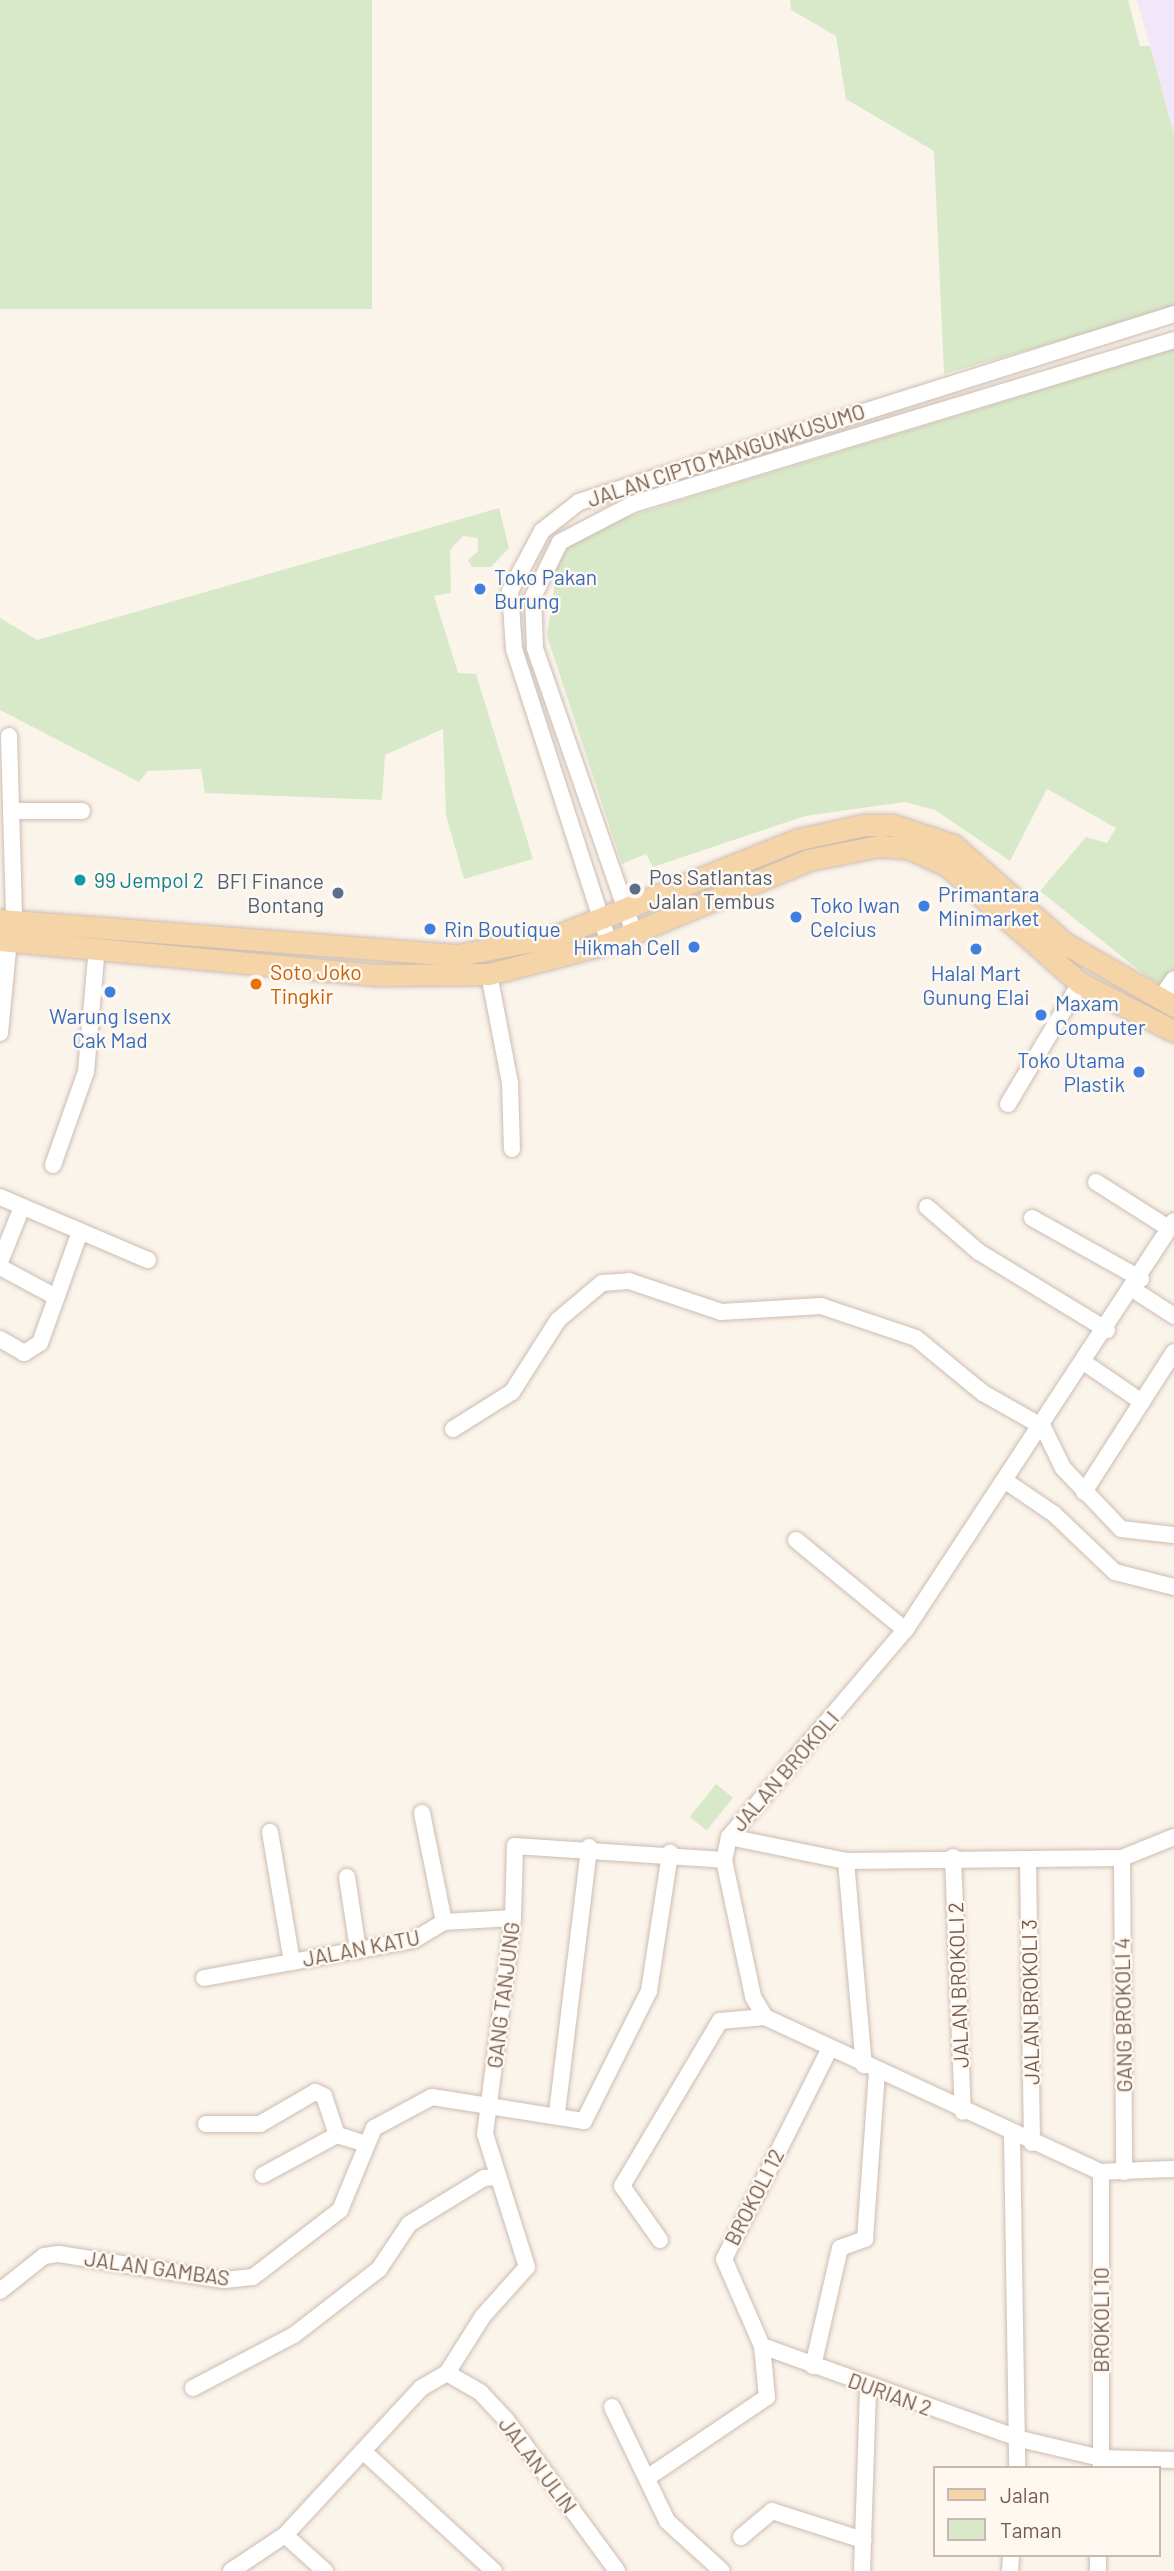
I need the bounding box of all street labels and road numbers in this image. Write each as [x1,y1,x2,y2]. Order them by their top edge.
street label: JALAN CIPTO MANGUNKUSUMO [584,398,868,512]
street label: JALAN BROKOLI [726,1706,844,1836]
street label: JALAN BROKOLI 2 [943,1902,973,2068]
street label: JALAN BROKOLI 3 [1016,1919,1044,2085]
street label: GANG TANJUNG [482,1920,524,2070]
street label: JALAN KATU [300,1924,422,1972]
street label: GANG BROKOLI 4 [1109,1937,1137,2093]
street label: BROKOLI 12 [719,2145,789,2249]
street label: JALAN GAMBAS [83,2245,231,2291]
street label: BROKOLI 10 [1088,2267,1114,2373]
street label: DURIAN 2 [845,2367,935,2421]
street label: JALAN ULIN [494,2412,582,2518]

